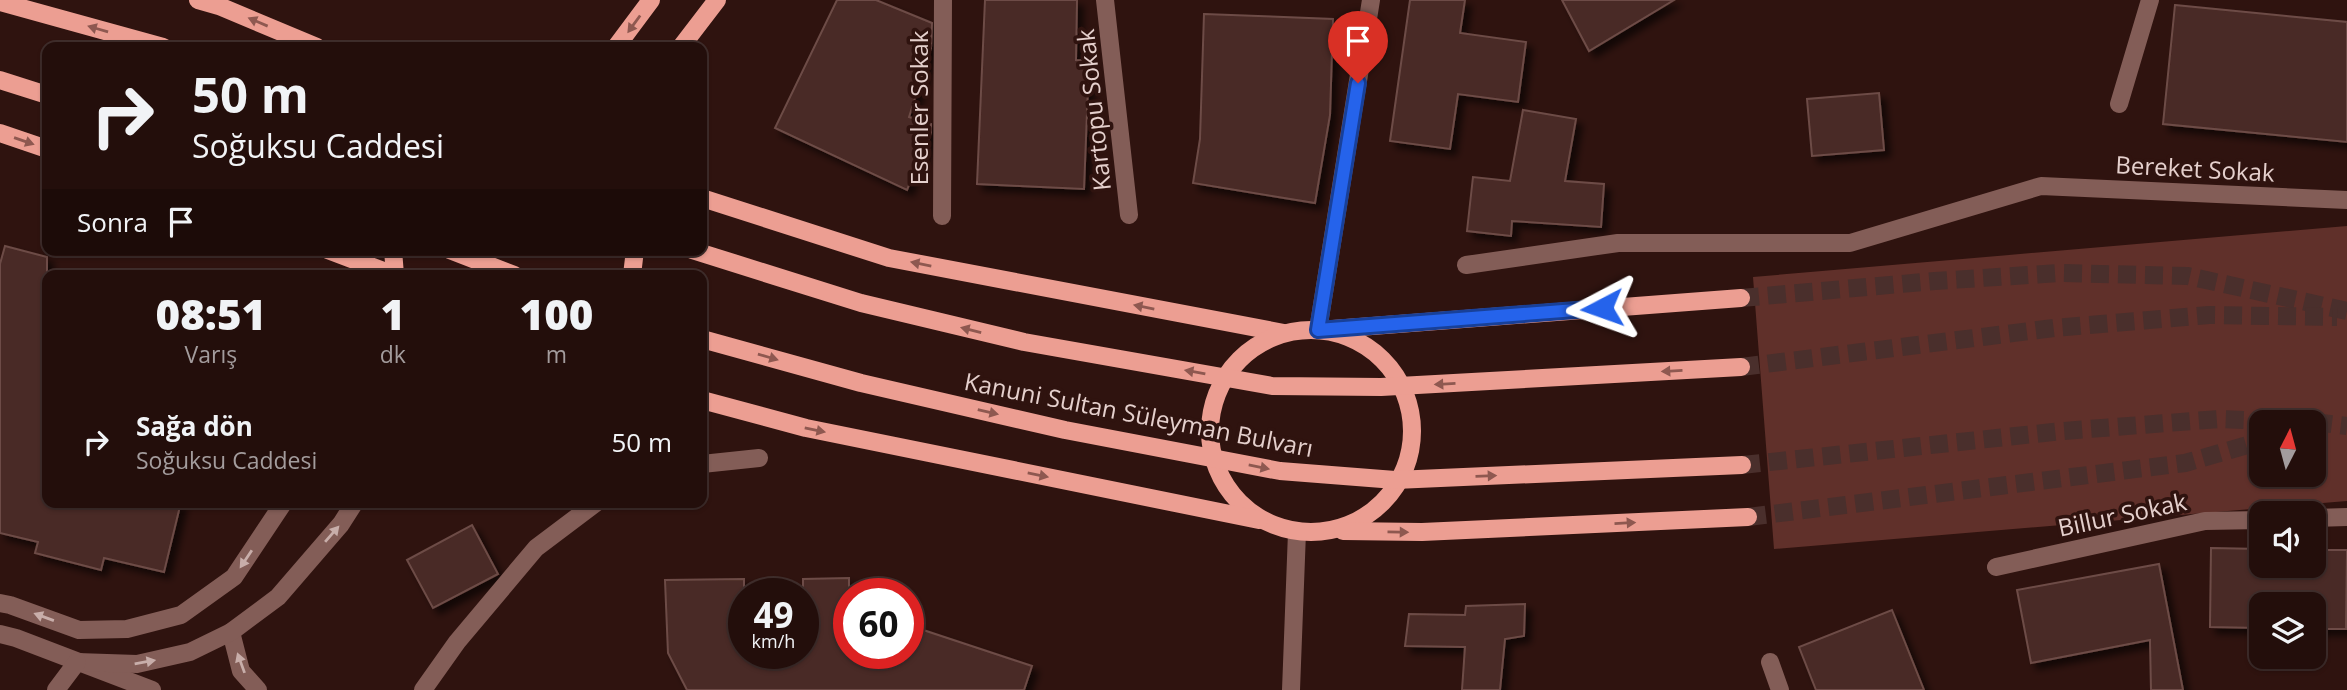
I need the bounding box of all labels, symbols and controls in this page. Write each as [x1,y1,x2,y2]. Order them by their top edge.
pin [1328,11,1388,83]
one-way arrow [627,15,641,33]
one-way arrow [247,17,268,28]
icon: arrive [1339,22,1377,60]
one-way arrow [87,23,108,33]
street label: Kartopu Sokak [1068,27,1118,193]
street label: Esenler Sokak [902,30,935,185]
text: 50 m [192,61,309,127]
icon: right [77,70,168,161]
text: Soğuksu Caddesi [192,124,444,167]
one-way arrow [13,136,34,147]
street label: Bereket Sokak [2115,147,2276,189]
icon: arrive [162,203,200,241]
text: Sonra [77,204,148,240]
one-way arrow [910,258,932,269]
position arrow [1565,271,1639,345]
text: 08:51 [156,285,266,342]
text: 1 [381,285,405,342]
text: 100 [520,285,593,342]
one-way arrow [1133,301,1155,312]
one-way arrow [960,324,982,335]
text: Varış [185,338,237,370]
text: dk [380,338,406,370]
text: m [546,338,567,370]
one-way arrow [757,352,779,363]
street label: Kanuni Sultan Süleyman Bulvarı [962,364,1316,464]
one-way arrow [1184,366,1206,377]
one-way arrow [1661,366,1683,377]
one-way arrow [1434,378,1456,389]
one-way arrow [977,407,999,418]
text: Sağa dön [136,408,253,444]
north arrow [2249,410,2326,486]
map controls [2249,410,2326,669]
icon: right [77,423,115,461]
text: 50 m [611,424,672,460]
one-way arrow [804,424,826,435]
text: Soğuksu Caddesi [136,444,317,476]
one-way arrow [1248,462,1270,473]
one-way arrow [1027,470,1049,481]
one-way arrow [1475,470,1497,481]
street label: Billur Sokak [2055,484,2190,544]
button: sound [2249,501,2326,578]
one-way arrow [1614,517,1636,528]
one-way arrow [324,525,340,543]
one-way arrow [1387,526,1409,538]
one-way arrow [239,549,252,569]
speed limit sign: 60 [833,578,924,669]
text: 49 [753,591,794,638]
button: layers [2249,592,2326,669]
one-way arrow [33,611,54,622]
text: km/h [752,629,795,653]
one-way arrow [235,653,246,674]
one-way arrow [134,656,156,667]

